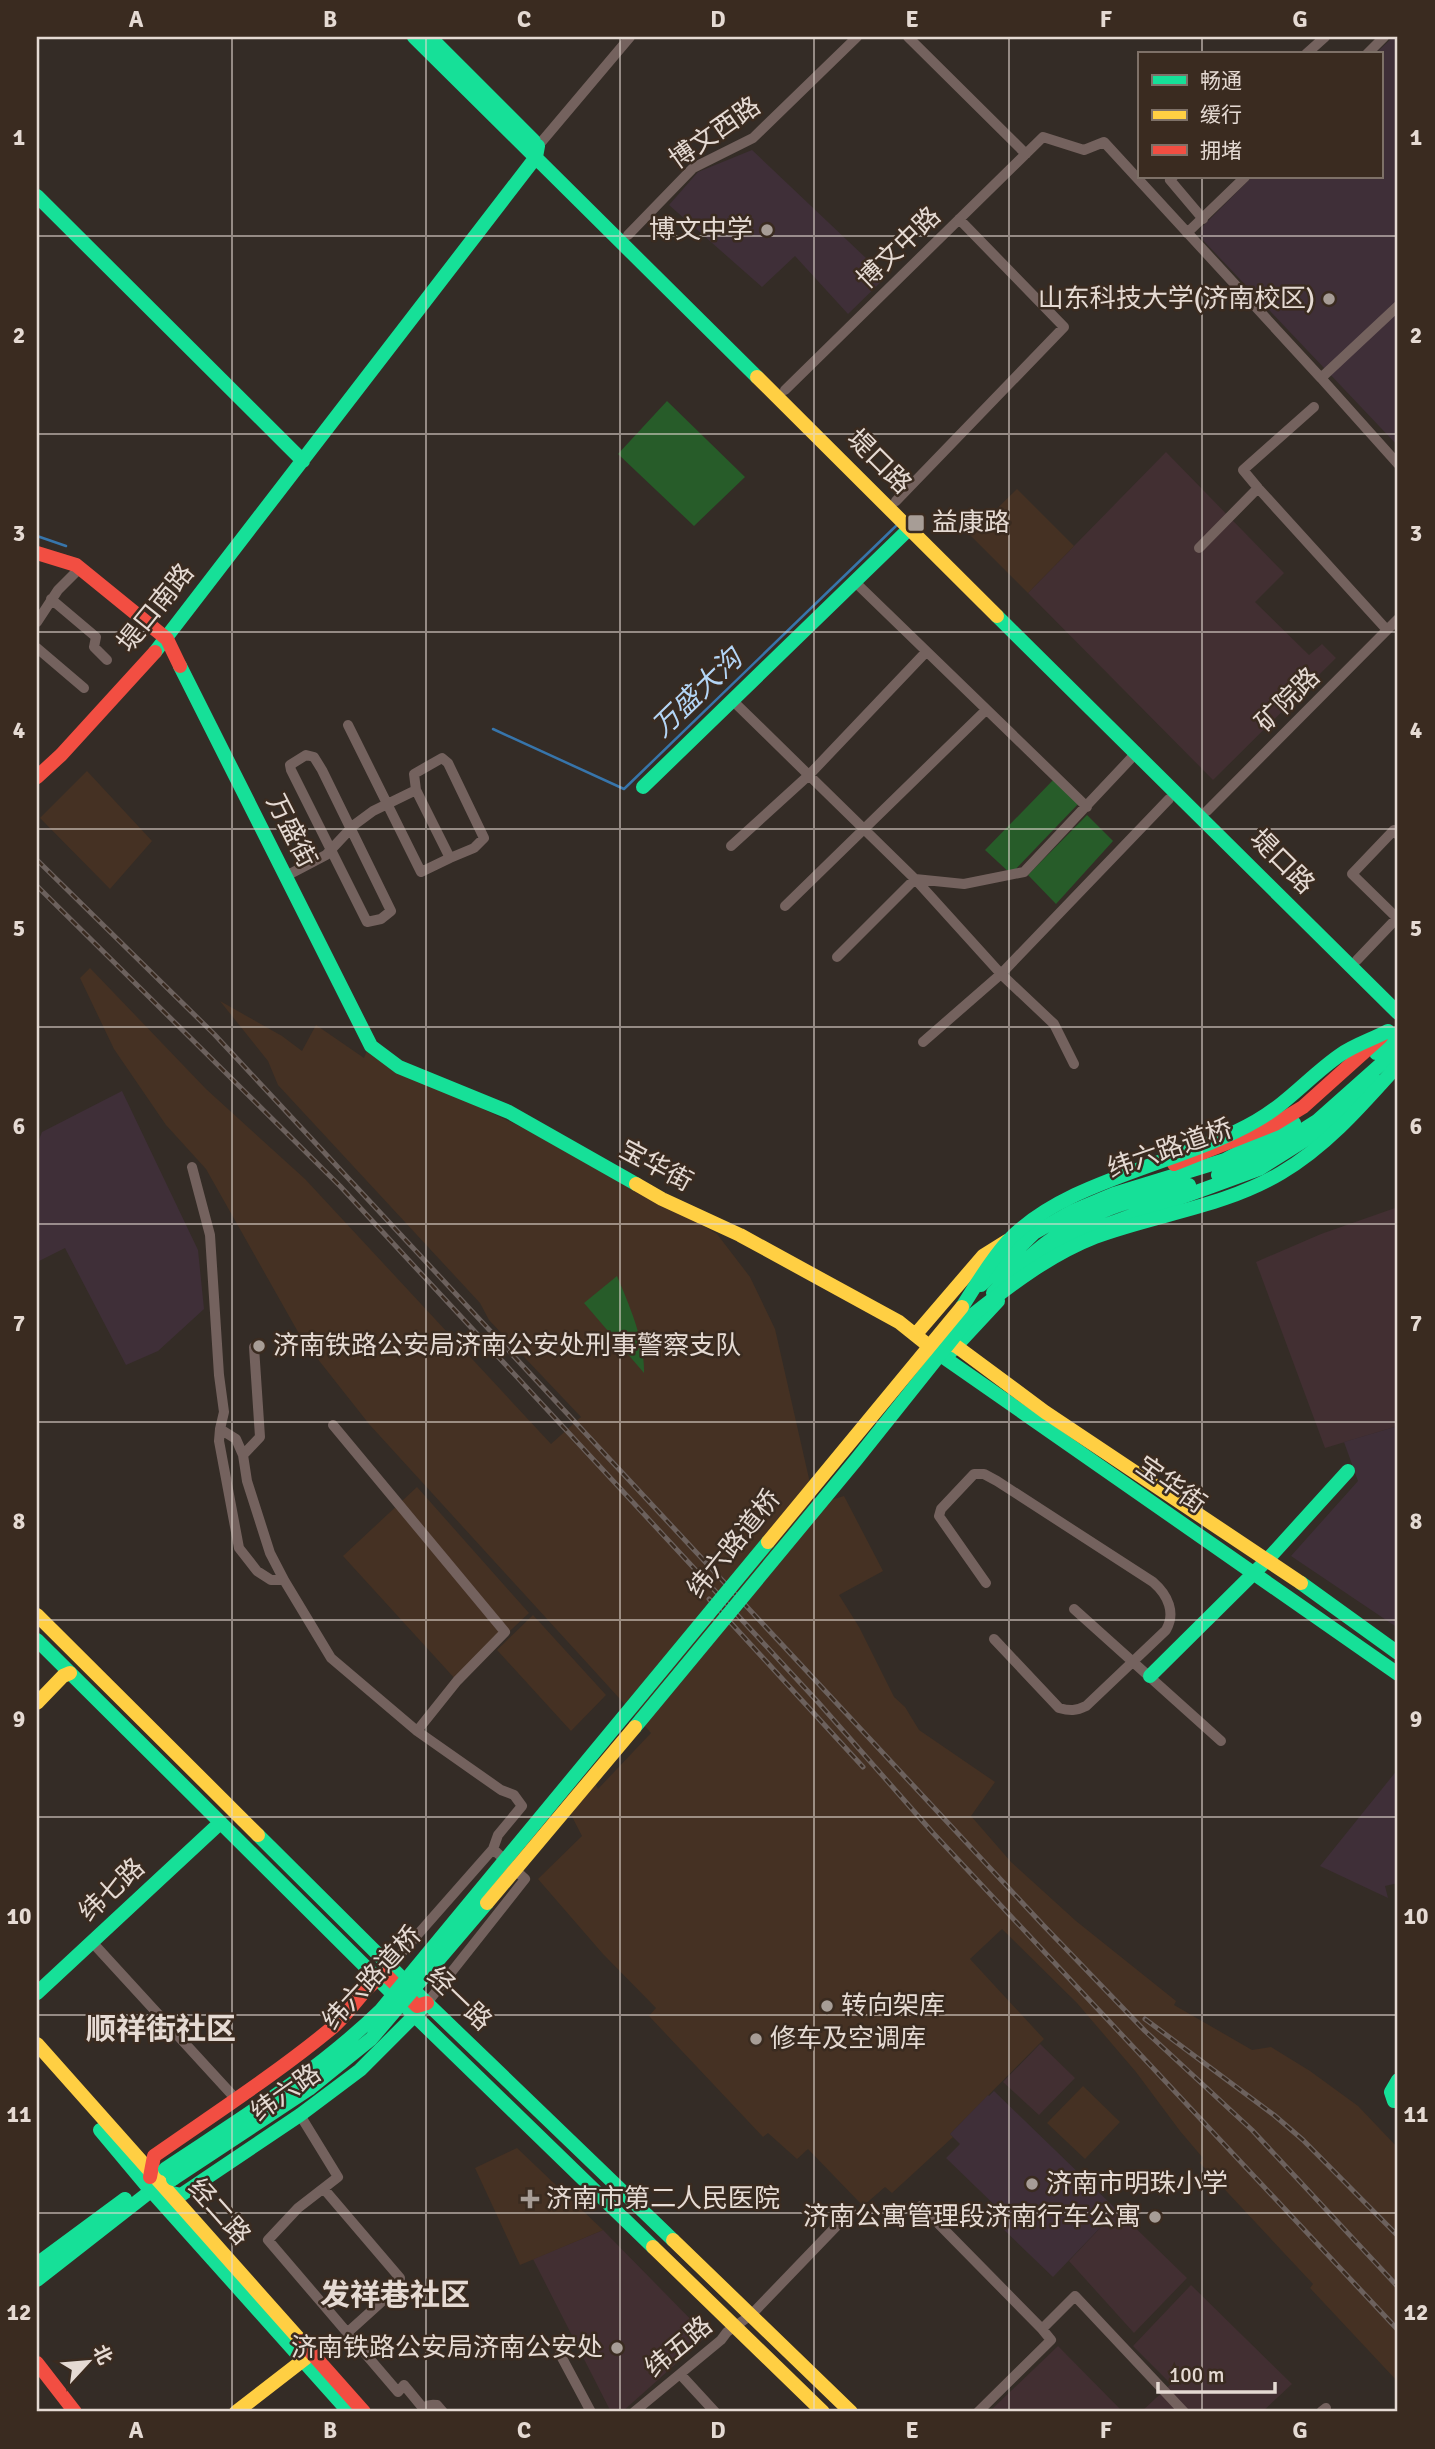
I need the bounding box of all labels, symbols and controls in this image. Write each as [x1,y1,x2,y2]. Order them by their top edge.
text: A [129,5,144,34]
text: B [323,5,337,34]
text: C [517,5,531,34]
text: D [710,5,726,34]
text: E [905,5,919,34]
text: F [1100,5,1112,34]
text: G [1292,5,1308,34]
legend [1138,52,1382,178]
text: 畅通 [1200,68,1242,94]
street label: 博文西路 [663,90,767,176]
text: 缓行 [1200,102,1242,128]
text: 1 [13,123,25,152]
text: 1 [1410,123,1422,152]
text: 拥堵 [1200,138,1242,164]
street label: 博文中路 [850,200,948,296]
place label: 博文中学 [649,214,753,246]
marker: 博文中学 [759,222,775,238]
place label: 山东科技大学(济南校区) [1038,283,1315,315]
marker: 山东科技大学(济南校区) [1321,291,1337,307]
text: 2 [13,321,25,350]
text: 2 [1410,321,1422,350]
street label: 堤口路 [840,423,918,501]
place label: 益康路 [932,507,1010,539]
marker: 益康路 [906,513,926,533]
text: 3 [13,519,25,548]
text: 3 [1410,519,1422,548]
street label: 堤口南路 [111,558,201,658]
water label: 万盛大沟 [645,640,751,744]
street label: 矿院路 [1249,661,1327,739]
text: 4 [13,716,25,745]
text: 4 [1410,716,1422,745]
street label: 万盛街 [259,789,323,873]
street label: 堤口路 [1243,823,1321,901]
text: 5 [13,914,25,943]
text: 5 [1410,914,1422,943]
text: 6 [13,1112,25,1141]
text: 6 [1410,1112,1422,1141]
street label: 纬六路道桥 [1103,1113,1237,1185]
street label: 宝华街 [614,1134,698,1198]
text: 7 [13,1309,25,1338]
text: 7 [1410,1309,1422,1338]
place label: 济南铁路公安局济南公安处刑事警察支队 [273,1330,741,1362]
marker: 济南铁路公安局济南公安处刑事警察支队 [251,1338,267,1354]
street label: 宝华街 [1130,1450,1212,1520]
street label: 纬六路道桥 [681,1483,787,1605]
text: 8 [13,1507,25,1536]
text: 8 [1410,1507,1422,1536]
text: 9 [13,1705,25,1734]
text: 9 [1410,1705,1422,1734]
street label: 纬七路 [73,1852,151,1928]
text: 10 [7,1902,31,1931]
text: 10 [1404,1902,1428,1931]
street label: 纬六路道桥 [316,1920,428,2036]
street label: 经一路 [420,1960,498,2038]
place label: 转向架库 [841,1990,945,2022]
marker: 转向架库 [819,1998,835,2014]
district label: 顺祥街社区 [86,2011,236,2048]
place label: 修车及空调库 [770,2023,926,2055]
marker: 修车及空调库 [748,2031,764,2047]
street label: 纬六路 [245,2058,327,2128]
text: 11 [7,2100,31,2129]
text: 11 [1404,2100,1428,2129]
place label: 济南市明珠小学 [1046,2168,1228,2200]
street label: 经二路 [181,2172,257,2252]
marker: 济南市明珠小学 [1024,2176,1040,2192]
place label: 济南市第二人民医院 [546,2183,780,2215]
marker: 济南市第二人民医院 [520,2189,540,2209]
place label: 济南公寓管理段济南行车公寓 [803,2201,1141,2233]
marker: 济南公寓管理段济南行车公寓 [1147,2209,1163,2225]
district label: 发祥巷社区 [320,2277,470,2314]
text: 12 [7,2298,31,2327]
text: 12 [1404,2298,1428,2327]
street label: 纬五路 [639,2310,719,2384]
north arrow [52,2326,122,2396]
place label: 济南铁路公安局济南公安处 [291,2332,603,2364]
marker: 济南铁路公安局济南公安处 [609,2340,625,2356]
text: 北 [87,2341,117,2369]
scale bar [1158,2351,1276,2395]
text: 100 m [1169,2362,1224,2388]
text: A [129,2416,144,2445]
text: B [323,2416,337,2445]
text: C [517,2416,531,2445]
text: D [710,2416,726,2445]
text: E [905,2416,919,2445]
text: F [1100,2416,1112,2445]
text: G [1292,2416,1308,2445]

